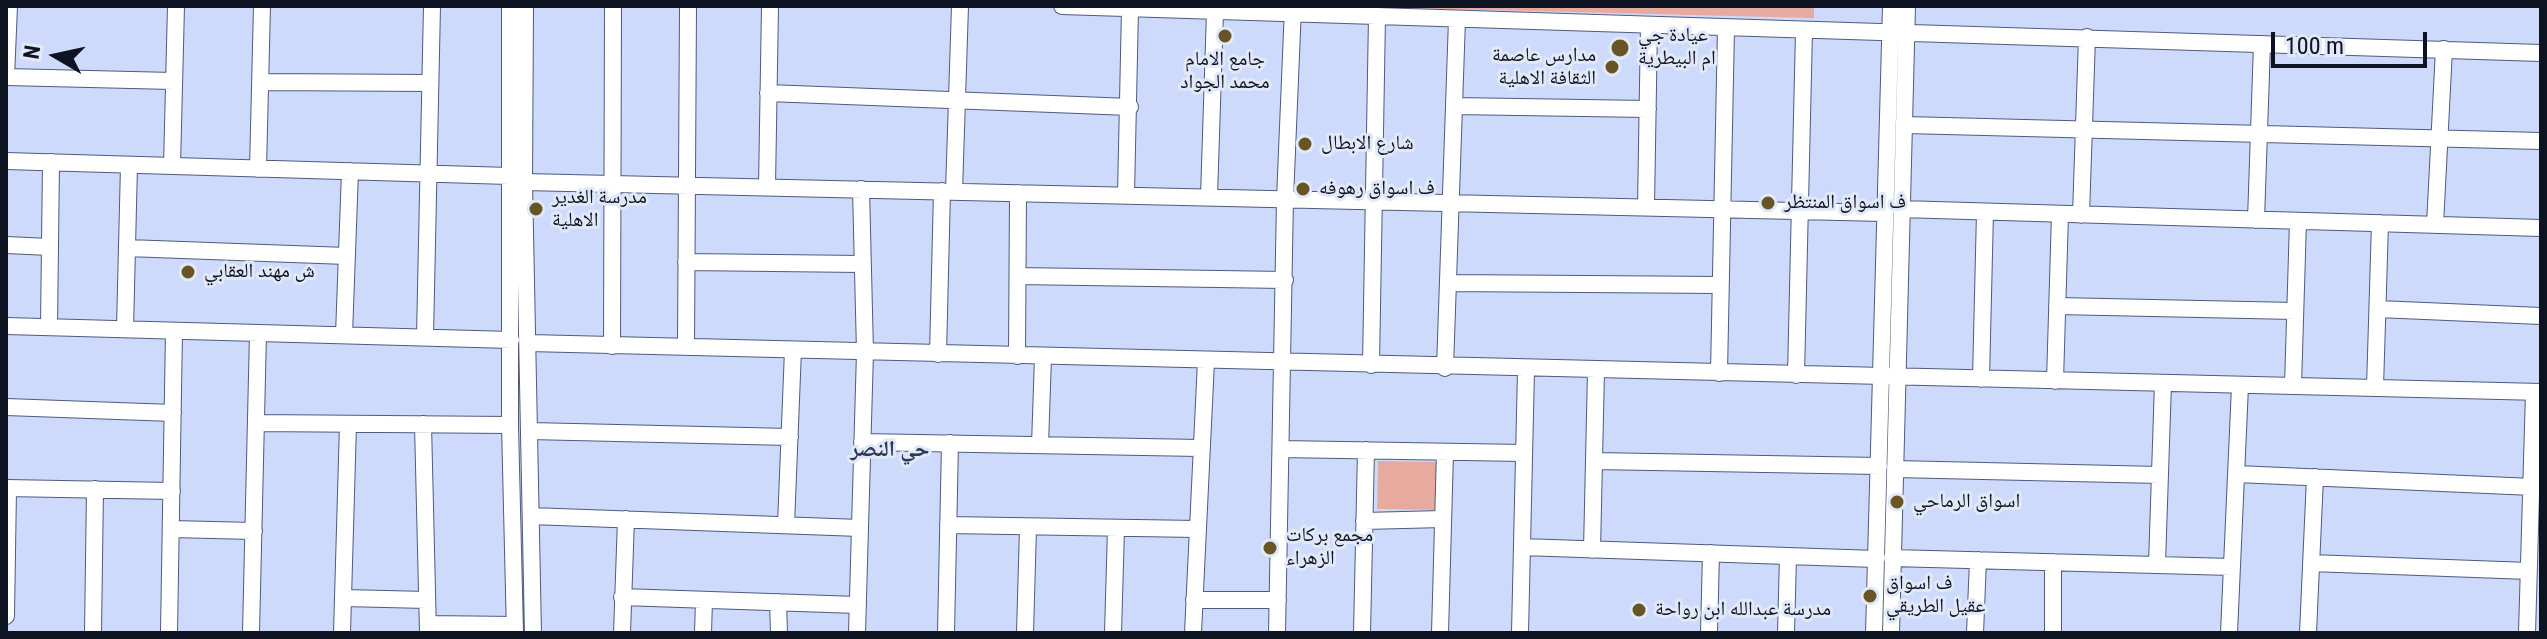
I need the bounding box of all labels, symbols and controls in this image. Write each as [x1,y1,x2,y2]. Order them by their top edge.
north arrow [16,16,96,96]
scale bar [2275,16,2431,66]
place label: عيادة جي ام البيطرية [1638,24,1716,71]
marker: جامع الامام محمد الجواد [1216,27,1234,45]
text: 100 m [2285,32,2344,60]
marker: عيادة جي ام البيطرية [1609,37,1631,59]
text: N [18,44,45,61]
place label: مدارس عاصمة الثقافة الاهلية [1492,44,1596,91]
place label: جامع الامام محمد الجواد [1180,48,1270,95]
marker: مدارس عاصمة الثقافة الاهلية [1603,58,1621,76]
place label: شارع الابطال [1321,132,1414,156]
marker: شارع الابطال [1296,135,1314,153]
place label: ف اسواق رهوفه [1319,177,1435,201]
marker: ف اسواق رهوفه [1294,180,1312,198]
place label: مدرسة الغدير الاهلية [552,186,647,233]
place label: ف اسواق المنتظر [1784,191,1906,215]
marker: ف اسواق المنتظر [1759,194,1777,212]
marker: مدرسة الغدير الاهلية [527,200,545,218]
place label: ش مهند العقابي [204,260,315,284]
marker: ش مهند العقابي [179,263,197,281]
district label: حي النصر [850,437,930,463]
place label: اسواق الرماحي [1913,490,2020,514]
marker: اسواق الرماحي [1888,493,1906,511]
place label: مجمع بركات الزهراء [1286,524,1373,571]
marker: مجمع بركات الزهراء [1261,539,1279,557]
place label: ف اسواق عقيل الطريقي [1886,572,1985,619]
marker: ف اسواق عقيل الطريقي [1861,587,1879,605]
place label: مدرسة عبدالله ابن رواحة [1655,598,1831,622]
marker: مدرسة عبدالله ابن رواحة [1630,601,1648,619]

